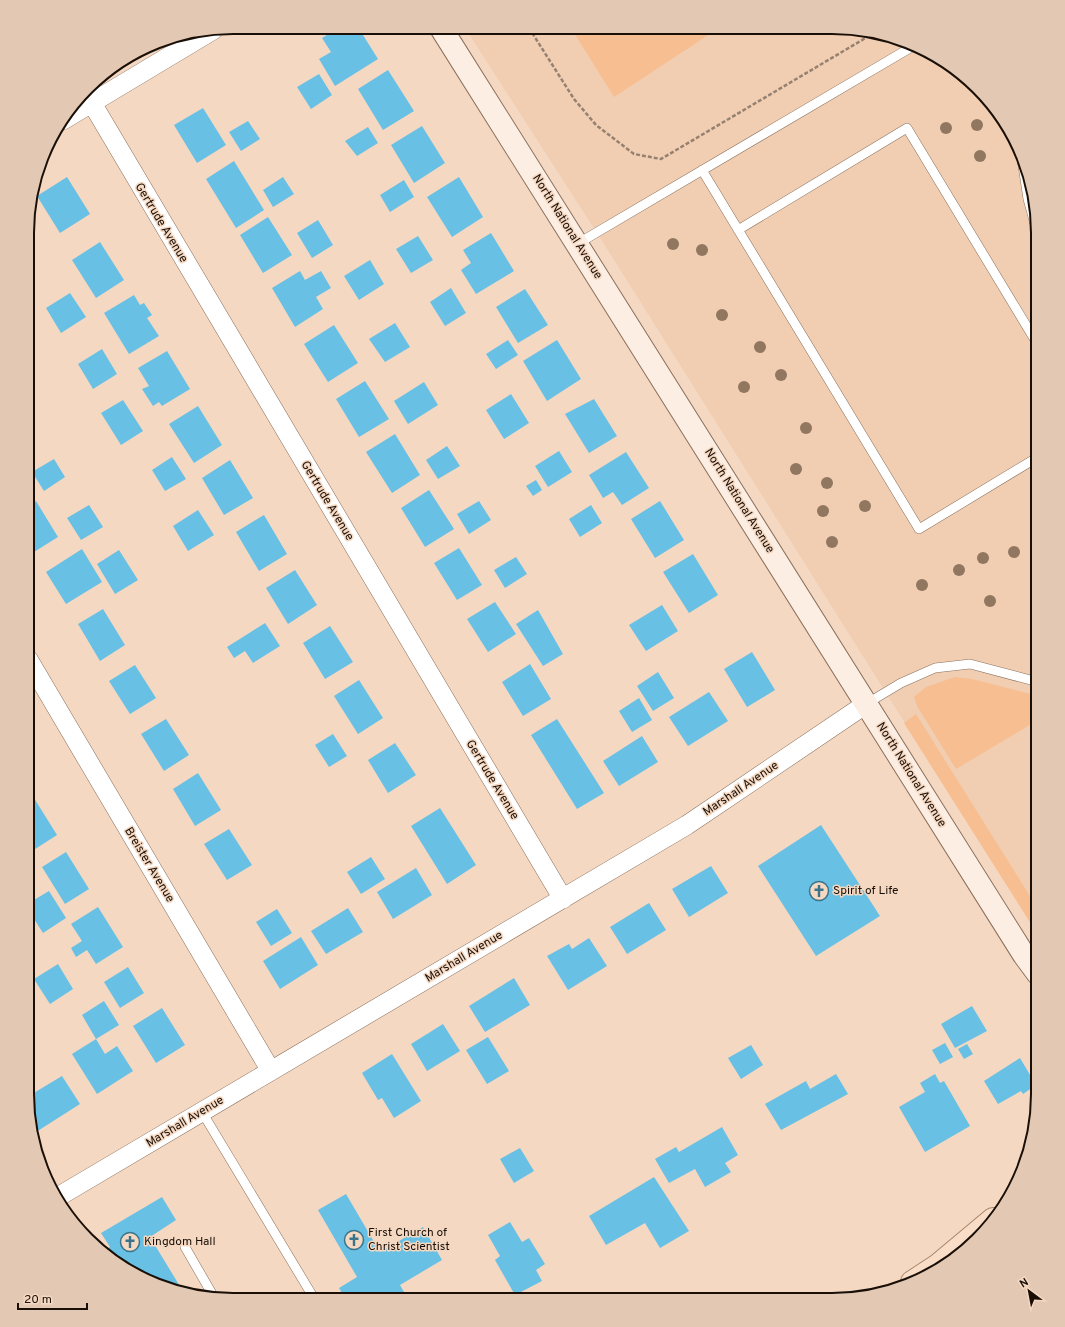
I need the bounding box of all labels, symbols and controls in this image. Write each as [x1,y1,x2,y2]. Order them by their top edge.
street label: North National Avenue [528,172,606,282]
street label: Gertrude Avenue [131,180,191,266]
street label: North National Avenue [700,446,778,556]
street label: Gertrude Avenue [297,458,357,544]
street label: North National Avenue [872,720,950,830]
street label: Gertrude Avenue [462,737,522,823]
street label: Marshall Avenue [700,758,782,820]
street label: Breister Avenue [120,824,178,906]
church icon: Spirit of Life [808,880,830,902]
place label: Spirit of Life [833,883,898,899]
street label: Marshall Avenue [422,928,506,986]
street label: Marshall Avenue [143,1093,227,1151]
place label: First Church of Christ Scientist [368,1225,450,1255]
church icon: First Church of Christ Scientist [343,1229,365,1251]
church icon: Kingdom Hall [119,1231,141,1253]
place label: Kingdom Hall [144,1234,216,1250]
north arrow [1009,1271,1049,1311]
text: N [1017,1275,1031,1291]
scale bar [18,1285,87,1311]
text: 20 m [24,1292,52,1308]

